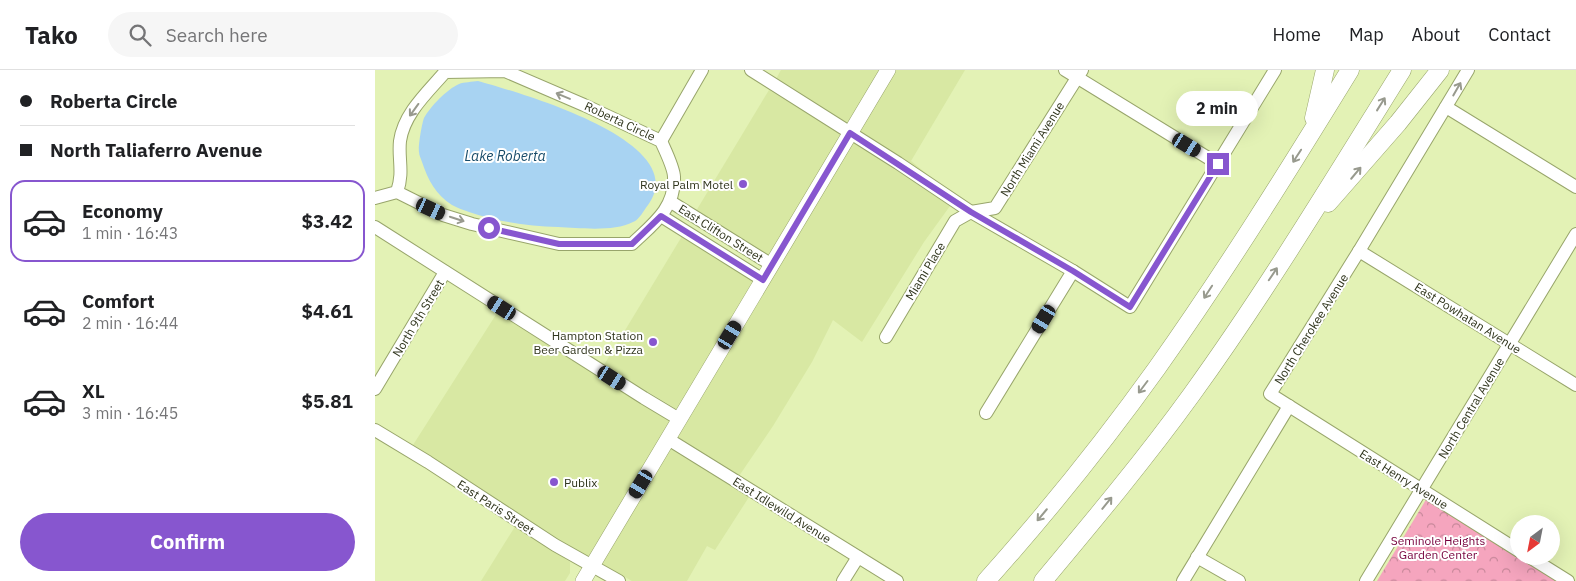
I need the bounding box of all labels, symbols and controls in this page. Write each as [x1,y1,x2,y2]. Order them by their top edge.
search box [108,12,458,57]
text: Tako [25,19,78,51]
icon: search [126,21,154,49]
text: Search here [166,23,268,47]
text: Home [1273,23,1321,46]
text: Map [1349,23,1384,46]
text: About [1412,23,1460,46]
text: Contact [1488,23,1551,46]
one-way arrow [1452,82,1462,96]
text: Roberta Circle [50,89,177,113]
one-way arrow [556,90,571,100]
callout: 2 min [1177,92,1259,126]
street label: Roberta Circle [582,98,658,144]
street label: North Miami Avenue [997,98,1067,199]
text: 2 min [1196,98,1238,118]
one-way arrow [1376,98,1386,112]
one-way arrow [409,103,419,117]
car [1170,131,1203,159]
text: North Taliaferro Avenue [50,138,262,162]
water label: Lake Roberta [464,147,546,165]
one-way arrow [1291,148,1301,162]
route end [1207,153,1229,175]
one-way arrow [1350,167,1361,180]
place label: Royal Palm Motel [640,177,733,192]
marker: Royal Palm Motel [737,178,749,190]
car [414,196,447,222]
icon: car [22,199,67,244]
text: Economy [82,199,163,223]
street label: East Clifton Street [676,201,766,265]
text: $3.42 [301,209,353,233]
one-way arrow [449,215,465,225]
route start [478,217,500,239]
text: 1 min · 16:43 [82,223,178,243]
street label: Miami Place [902,239,948,303]
one-way arrow [1268,267,1278,281]
street label: North Cherokee Avenue [1271,271,1351,387]
street label: North 9th Street [389,277,447,359]
street label: East Powhatan Avenue [1412,279,1524,357]
one-way arrow [1203,285,1213,299]
icon: car [22,289,67,334]
text: Comfort [82,289,155,313]
car [485,294,518,322]
text: $4.61 [301,299,353,323]
car [1029,302,1058,336]
text: 2 min · 16:44 [82,313,178,333]
car [715,318,744,352]
place label: Hampton Station Beer Garden & Pizza [533,328,644,357]
marker: Hampton Station Beer Garden & Pizza [647,336,659,348]
street label: North Central Avenue [1435,354,1507,461]
car [595,364,628,392]
icon: car [22,379,67,424]
text: XL [82,379,105,403]
one-way arrow [1137,380,1148,393]
text: $5.81 [301,389,353,413]
text: 3 min · 16:45 [82,403,178,423]
street label: East Henry Avenue [1357,446,1451,512]
car [626,467,655,501]
street label: East Idlewild Avenue [730,474,834,547]
place label: Publix [564,475,597,490]
marker: Publix [548,476,560,488]
street label: East Paris Street [455,477,537,537]
one-way arrow [1102,497,1113,510]
one-way arrow [1037,508,1048,521]
button: Confirm [20,513,355,571]
north arrow [1510,515,1560,565]
map controls [1510,515,1560,565]
park label: Seminole Heights Garden Center [1391,533,1485,562]

